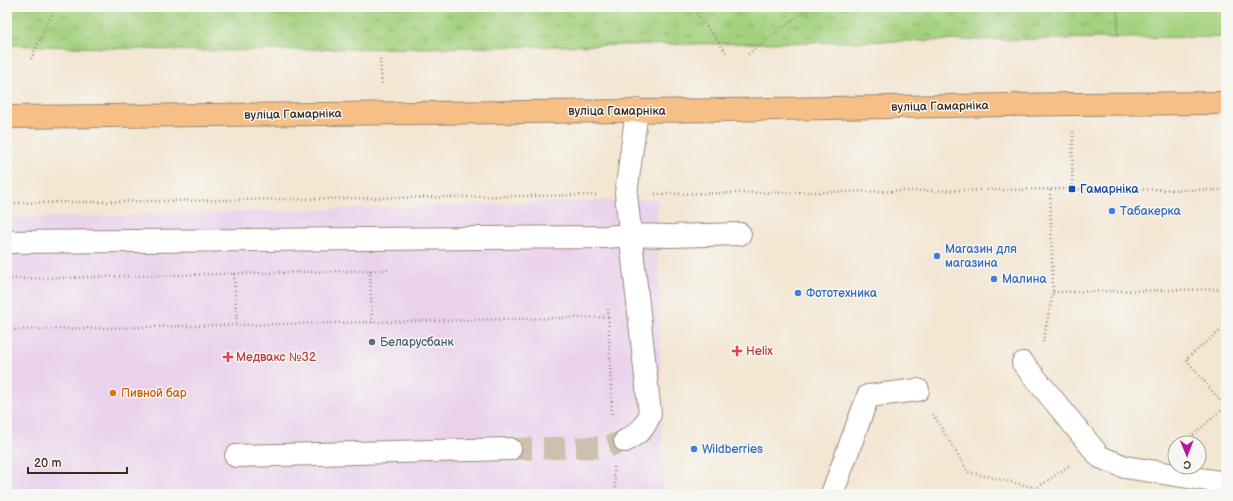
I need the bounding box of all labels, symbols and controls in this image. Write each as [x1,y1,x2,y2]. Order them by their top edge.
street label: вуліца Гамарніка [891,98,989,115]
street label: вуліца Гамарніка [568,104,666,119]
street label: вуліца Гамарніка [244,106,342,123]
place label: Гамарніка [1080,182,1139,197]
marker: Гамарніка [1067,184,1077,194]
place label: Табакерка [1120,204,1181,219]
marker: Табакерка [1107,206,1117,216]
place label: Магазин для магазина [945,242,1017,271]
marker: Магазин для магазина [932,251,942,261]
place label: Малина [1002,272,1047,287]
marker: Малина [989,274,999,284]
place label: Фототехника [806,286,877,301]
marker: Фототехника [793,288,803,298]
place label: Беларусбанк [380,335,455,350]
marker: Беларусбанк [367,337,377,347]
place label: Helix [746,344,773,359]
marker: Helix [731,345,743,357]
place label: Медвакс №32 [236,350,316,365]
marker: Медвакс №32 [223,352,233,362]
place label: Пивной бар [121,386,187,401]
marker: Пивной бар [108,388,118,398]
north arrow [1167,435,1207,475]
place label: Wildberries [702,442,763,457]
marker: Wildberries [689,444,699,454]
scale bar [28,449,127,475]
text: 20 m [34,456,61,471]
text: С [1183,458,1191,471]

